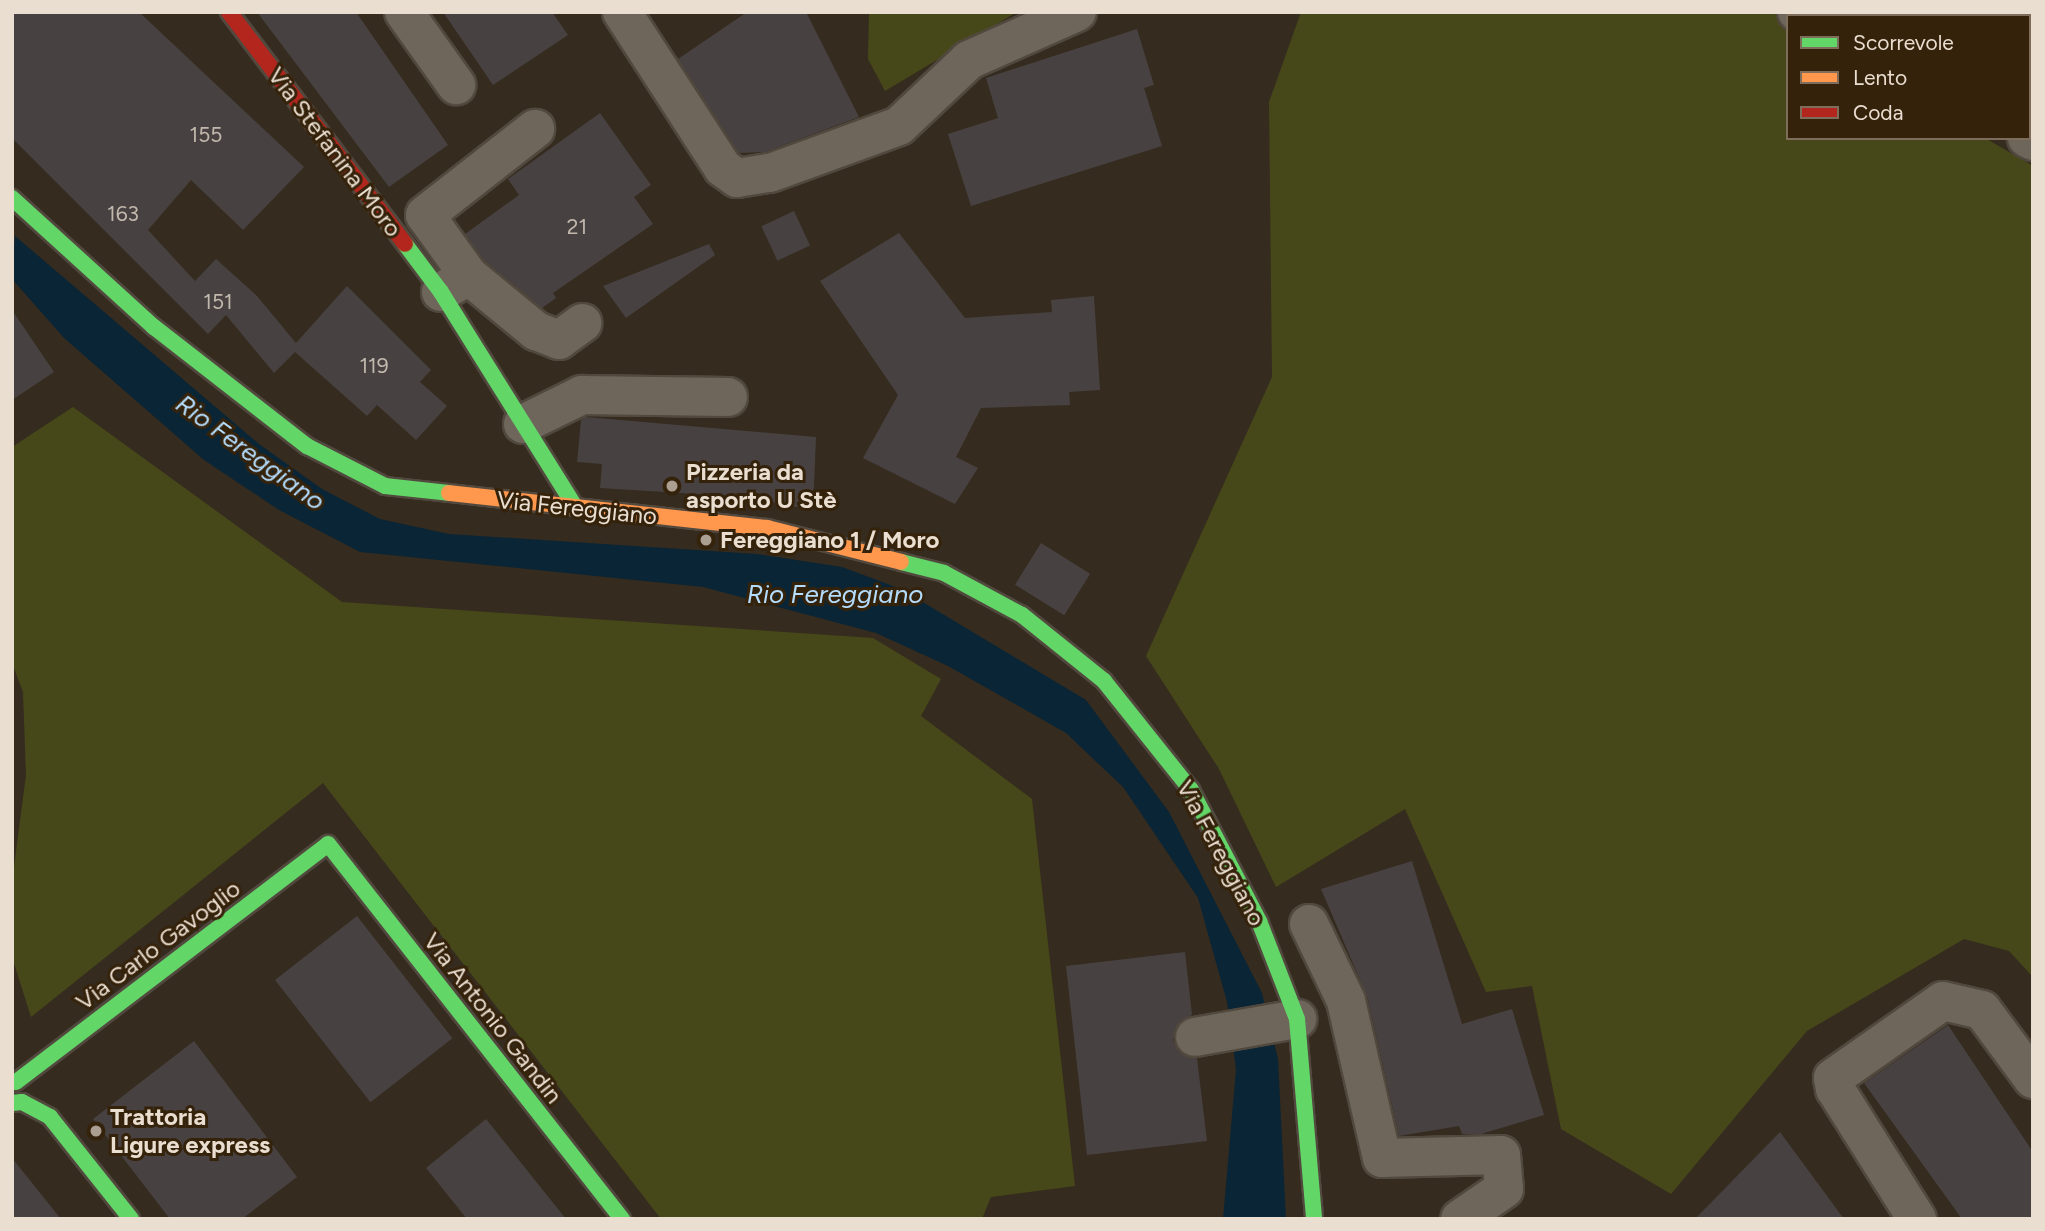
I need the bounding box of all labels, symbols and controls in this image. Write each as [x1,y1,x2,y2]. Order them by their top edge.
legend [1786,14,2031,140]
text: Scorrevole [1853,30,1954,55]
street label: Via Stefanina Moro [262,61,408,243]
text: Lento [1853,65,1907,90]
text: Coda [1853,100,1903,125]
house number: 155 [190,122,222,148]
house number: 163 [107,201,139,227]
house number: 21 [567,214,587,240]
house number: 151 [203,289,233,315]
house number: 119 [359,353,389,379]
water label: Rio Fereggiano [169,389,331,517]
place label: Pizzeria da asporto U Stè [686,458,837,514]
marker: Pizzeria da asporto U Stè [664,478,680,494]
street label: Via Fereggiano [495,485,659,531]
place label: Fereggiano 1 / Moro [720,526,939,554]
marker: Fereggiano 1 / Moro [698,532,714,548]
water label: Rio Fereggiano [747,579,923,611]
street label: Via Fereggiano [1171,775,1271,931]
street label: Via Carlo Gavoglio [70,874,246,1016]
street label: Via Antonio Gandin [417,927,569,1109]
place label: Trattoria Ligure express [110,1103,270,1159]
marker: Trattoria Ligure express [88,1123,104,1139]

